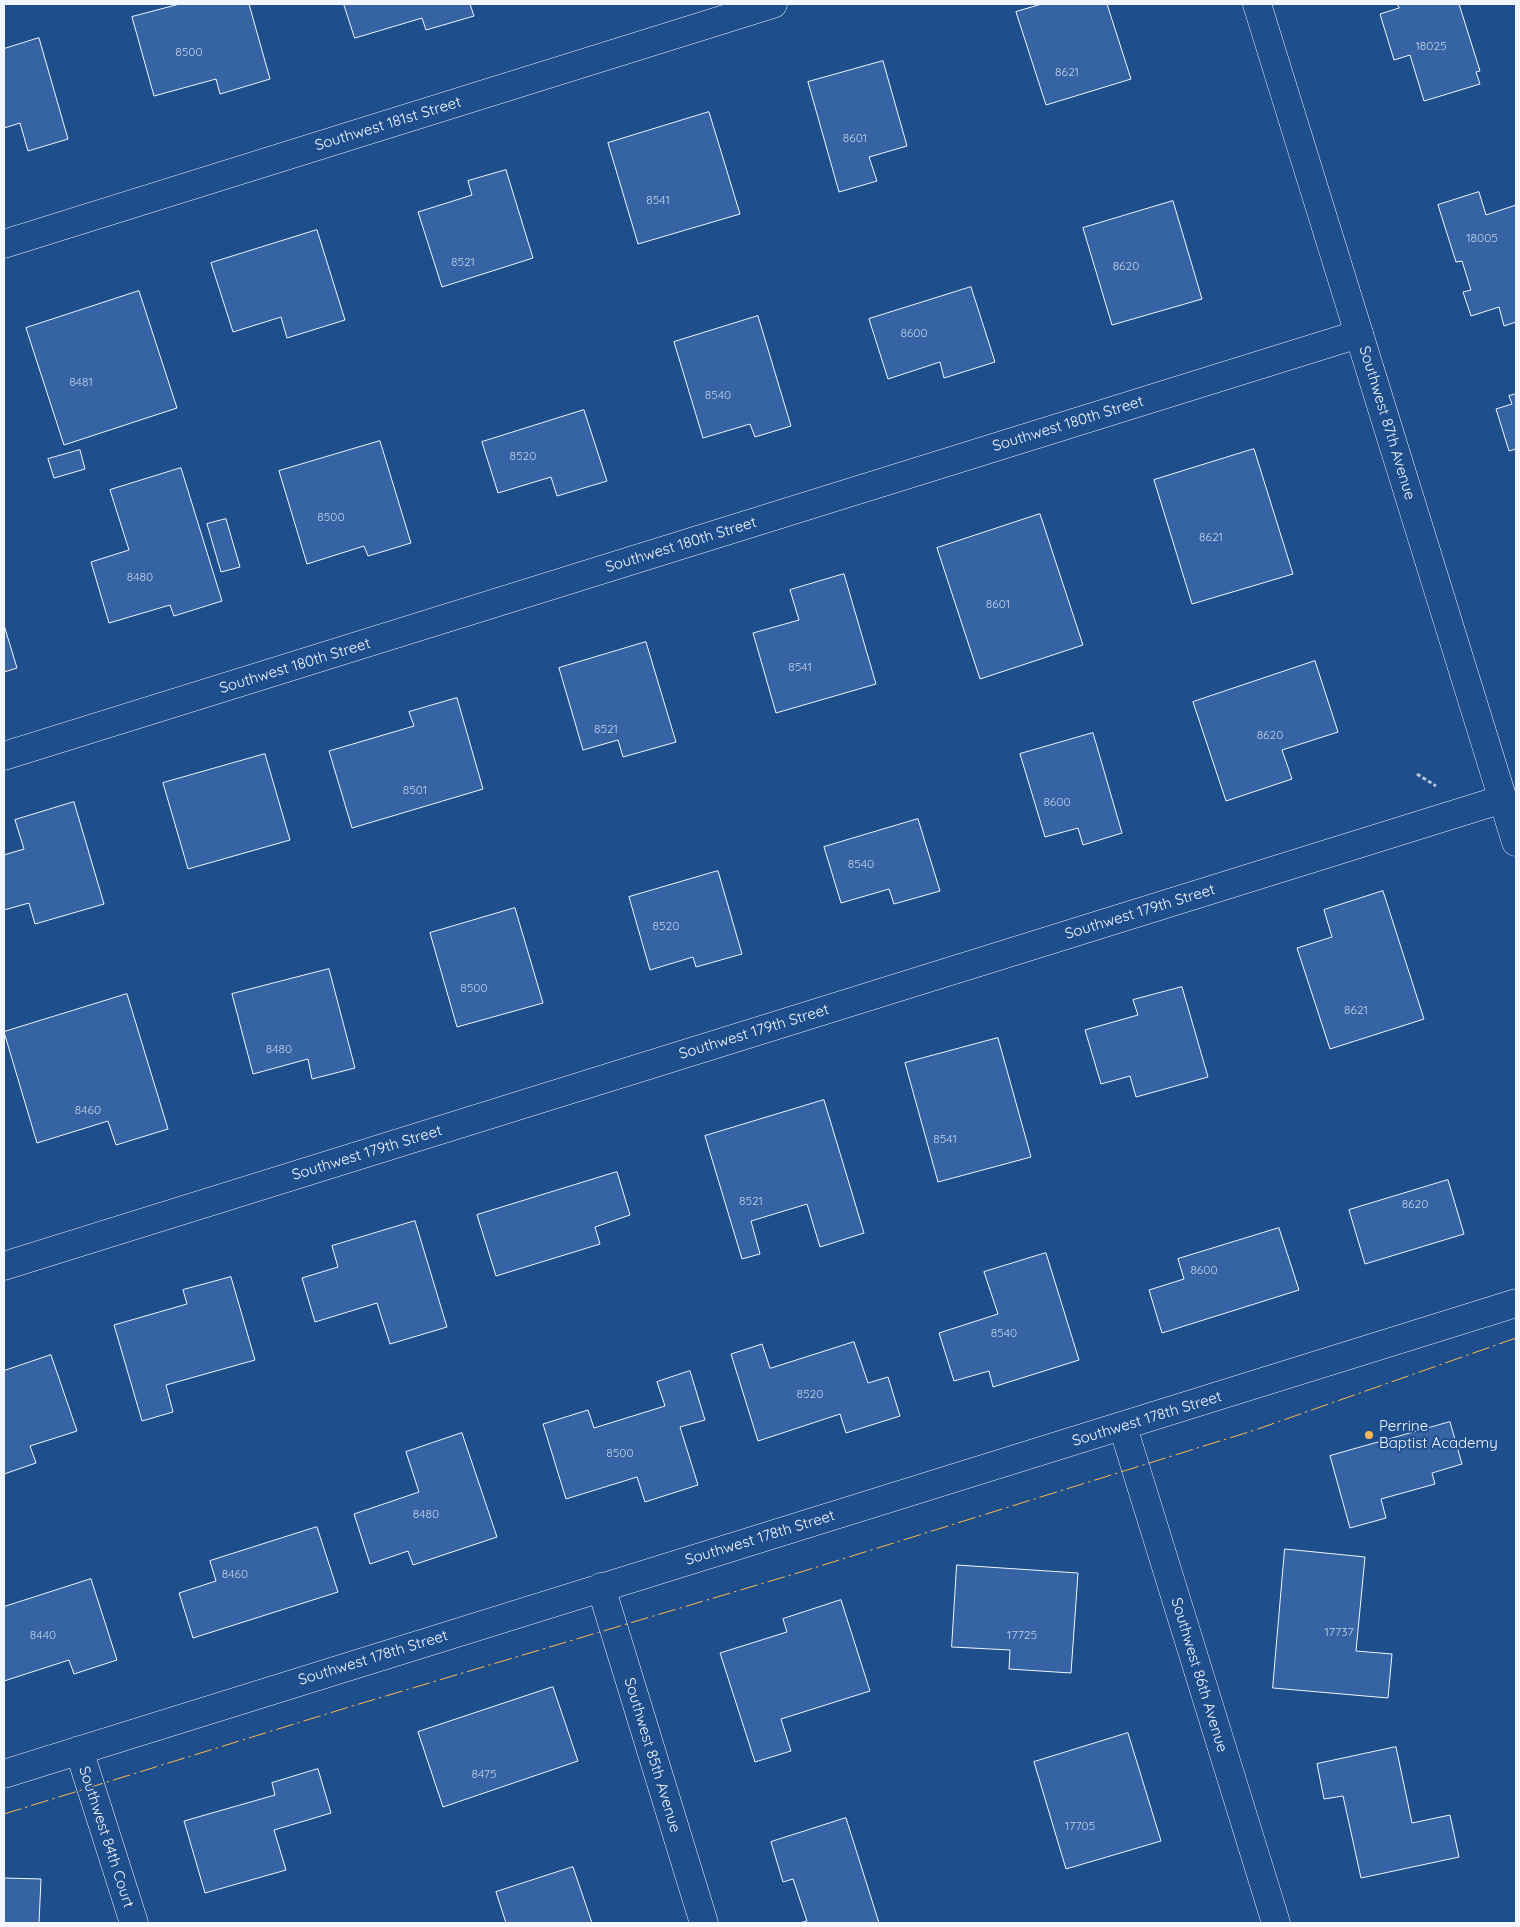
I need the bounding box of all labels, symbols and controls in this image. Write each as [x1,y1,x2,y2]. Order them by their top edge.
house number: 18025 [1415,39,1447,53]
house number: 8500 [175,45,203,59]
house number: 8621 [1055,65,1079,79]
street label: Southwest 181st Street [313,93,463,155]
house number: 8601 [843,131,867,145]
house number: 8541 [646,193,670,207]
house number: 18005 [1466,231,1498,245]
house number: 8521 [451,255,475,269]
house number: 8620 [1113,259,1139,273]
house number: 8600 [900,326,928,340]
street label: Southwest 87th Avenue [1355,344,1419,502]
house number: 8481 [69,375,93,389]
house number: 8540 [705,388,731,402]
street label: Southwest 180th Street [990,392,1146,456]
house number: 8520 [510,449,536,463]
house number: 8500 [317,510,345,524]
street label: Southwest 180th Street [603,513,759,577]
house number: 8621 [1199,530,1223,544]
house number: 8480 [127,570,153,584]
house number: 8601 [986,597,1010,611]
street label: Southwest 180th Street [217,634,373,698]
house number: 8541 [788,660,812,674]
house number: 8521 [594,722,618,736]
house number: 8620 [1257,728,1283,742]
house number: 8501 [403,783,427,797]
house number: 8600 [1043,795,1071,809]
house number: 8540 [848,857,874,871]
street label: Southwest 179th Street [1063,881,1217,943]
house number: 8520 [653,919,679,933]
house number: 8500 [460,981,488,995]
street label: Southwest 179th Street [677,1001,831,1063]
house number: 8621 [1344,1003,1368,1017]
house number: 8480 [266,1042,292,1056]
house number: 8460 [75,1103,101,1117]
street label: Southwest 179th Street [290,1122,444,1184]
house number: 8541 [933,1132,957,1146]
house number: 8521 [739,1194,763,1208]
house number: 8620 [1402,1197,1428,1211]
house number: 8600 [1190,1263,1218,1277]
house number: 8540 [991,1326,1017,1340]
house number: 8520 [797,1387,823,1401]
street label: Southwest 178th Street [1070,1388,1224,1450]
place label: Perrine Baptist Academy [1379,1417,1498,1452]
marker: Perrine Baptist Academy [1363,1429,1375,1441]
house number: 8500 [606,1446,634,1460]
house number: 8480 [413,1507,439,1521]
street label: Southwest 178th Street [683,1507,837,1569]
house number: 8460 [222,1567,248,1581]
street label: Southwest 86th Avenue [1167,1595,1231,1755]
house number: 17737 [1324,1625,1354,1639]
street label: Southwest 178th Street [296,1627,450,1689]
house number: 8440 [30,1628,56,1642]
house number: 17725 [1007,1628,1037,1642]
street label: Southwest 85th Avenue [620,1675,684,1835]
street label: Southwest 84th Court [75,1764,137,1910]
house number: 8475 [471,1767,497,1781]
house number: 17705 [1065,1819,1095,1833]

